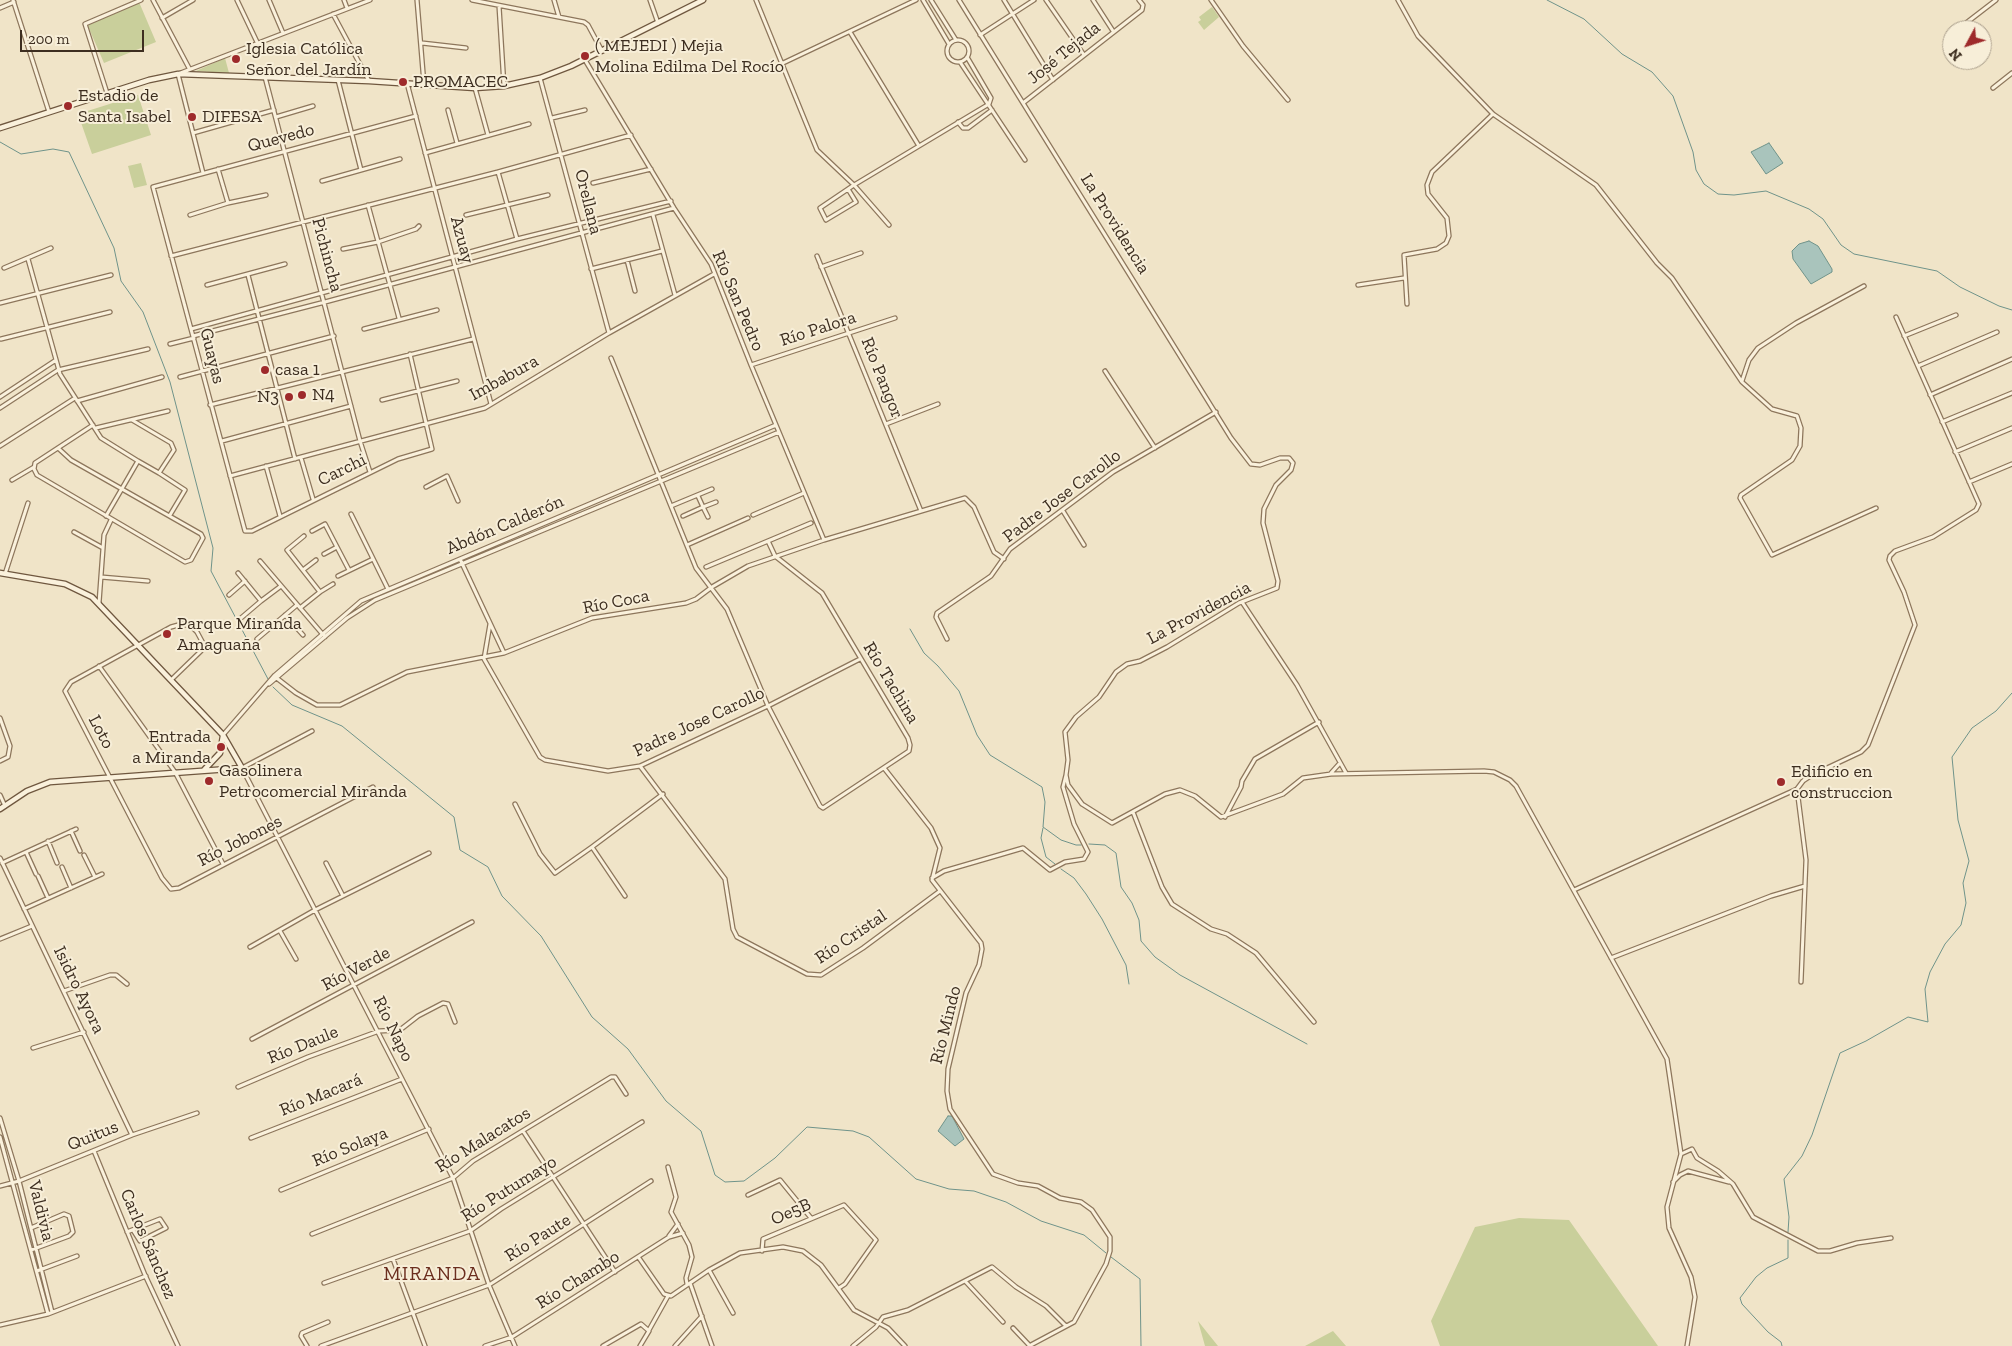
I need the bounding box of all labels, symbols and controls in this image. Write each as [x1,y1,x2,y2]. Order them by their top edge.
street label: José Tejada [1023,17,1105,89]
scale bar [22,20,146,52]
north arrow [1942,20,1992,70]
text: 200 m [28,30,69,48]
place label: ( MEJEDI ) Mejia Molina Edilma Del Rocío [595,35,784,78]
place label: Iglesia Católica Señor del Jardín [246,38,372,80]
text: N [1946,45,1966,64]
marker: ( MEJEDI ) Mejia Molina Edilma Del Rocío [579,50,591,62]
marker: Iglesia Católica Señor del Jardín [230,53,242,65]
place label: PROMACEC [413,71,508,93]
marker: PROMACEC [397,76,409,88]
place label: Estadio de Santa Isabel [78,85,171,128]
marker: Estadio de Santa Isabel [62,100,74,112]
place label: DIFESA [202,106,262,128]
marker: DIFESA [186,111,198,123]
street label: Quevedo [245,119,317,157]
street label: Orellana [569,167,607,237]
street label: La Providencia [1076,170,1154,278]
street label: Azuay [445,214,479,266]
street label: Pichincha [307,215,347,295]
street label: Río San Pedro [707,247,769,355]
street label: Río Palora [777,307,859,351]
street label: Guayas [195,326,229,386]
street label: Río Pangor [856,334,908,422]
street label: Imbabura [466,350,542,406]
place label: casa 1 [275,359,320,381]
marker: casa 1 [259,364,271,376]
place label: N4 [312,384,335,406]
place label: N3 [257,386,279,408]
marker: N4 [296,389,308,401]
marker: N3 [283,391,295,403]
street label: Padre Jose Carollo [999,445,1125,547]
street label: Carchi [314,449,370,491]
street label: Abdón Calderón [443,491,567,559]
street label: La Providencia [1143,577,1255,649]
street label: Río Coca [581,585,651,619]
place label: Parque Miranda Amaguaña [177,613,302,656]
marker: Parque Miranda Amaguaña [161,628,173,640]
street label: Río Tachina [858,638,924,728]
street label: Padre Jose Carollo [630,682,768,762]
street label: Loto [83,711,119,753]
place label: Entrada a Miranda [132,726,211,769]
marker: Entrada a Miranda [215,741,227,753]
place label: Gasolinera Petrocomercial Miranda [219,760,407,802]
place label: Edificio en construccion [1791,761,1892,804]
marker: Gasolinera Petrocomercial Miranda [203,775,215,787]
marker: Edificio en construccion [1775,776,1787,788]
street label: Río Jobones [194,811,286,871]
street label: Río Cristal [811,905,891,969]
street label: Río Verde [318,942,394,996]
street label: Isidro Ayora [49,943,109,1037]
street label: Río Mindo [926,984,966,1066]
street label: Río Napo [368,993,418,1065]
street label: Río Daule [265,1021,341,1069]
street label: Río Macará [277,1069,365,1121]
street label: Río Malacatos [431,1102,535,1178]
street label: Quitus [64,1116,122,1156]
street label: Río Solaya [309,1122,391,1172]
street label: Río Putumayo [457,1151,561,1227]
street label: Valdivia [23,1179,59,1243]
street label: Carlos Sánchez [115,1186,181,1302]
street label: Oe5B [768,1194,814,1230]
street label: Río Paute [501,1209,575,1267]
street label: Río Chambo [532,1246,624,1314]
district label: MIRANDA [382,1262,482,1286]

